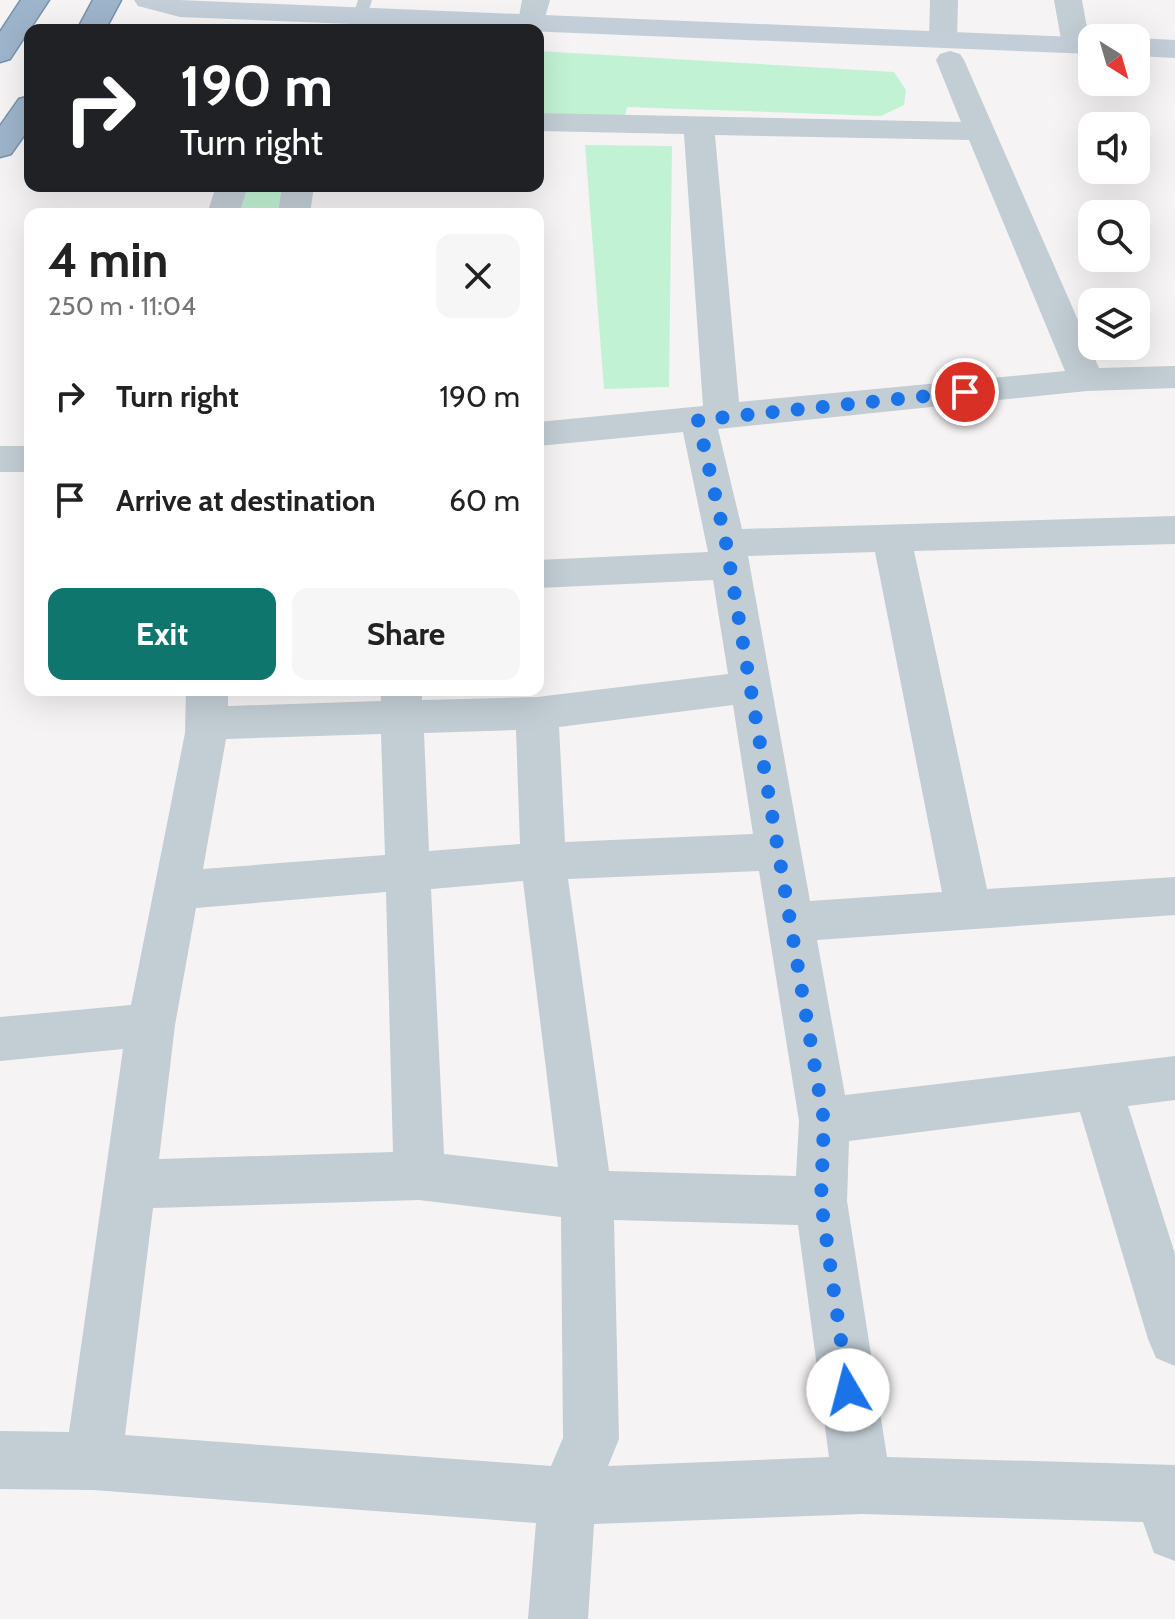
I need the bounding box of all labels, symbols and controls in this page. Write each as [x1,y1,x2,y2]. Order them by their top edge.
north arrow [1078,24,1150,96]
map controls [1078,24,1150,360]
text: 190 m [180,52,333,120]
icon: right [48,56,152,160]
button: sound [1078,112,1150,184]
text: Turn right [180,120,323,164]
button: search [1078,200,1150,272]
text: 4 min [48,231,168,289]
button: close [436,234,520,318]
button: layers [1078,288,1150,360]
text: 250 m · 11:04 [48,290,196,322]
pin [931,358,999,426]
icon: arrive [943,370,987,414]
icon: right [48,374,92,418]
text: Turn right [116,378,239,415]
text: 190 m [439,378,520,415]
icon: arrive [48,478,92,522]
text: Arrive at destination [116,482,376,519]
text: 60 m [449,482,520,519]
button: Exit [48,588,276,680]
button: Share [292,588,520,680]
position arrow [806,1348,890,1432]

